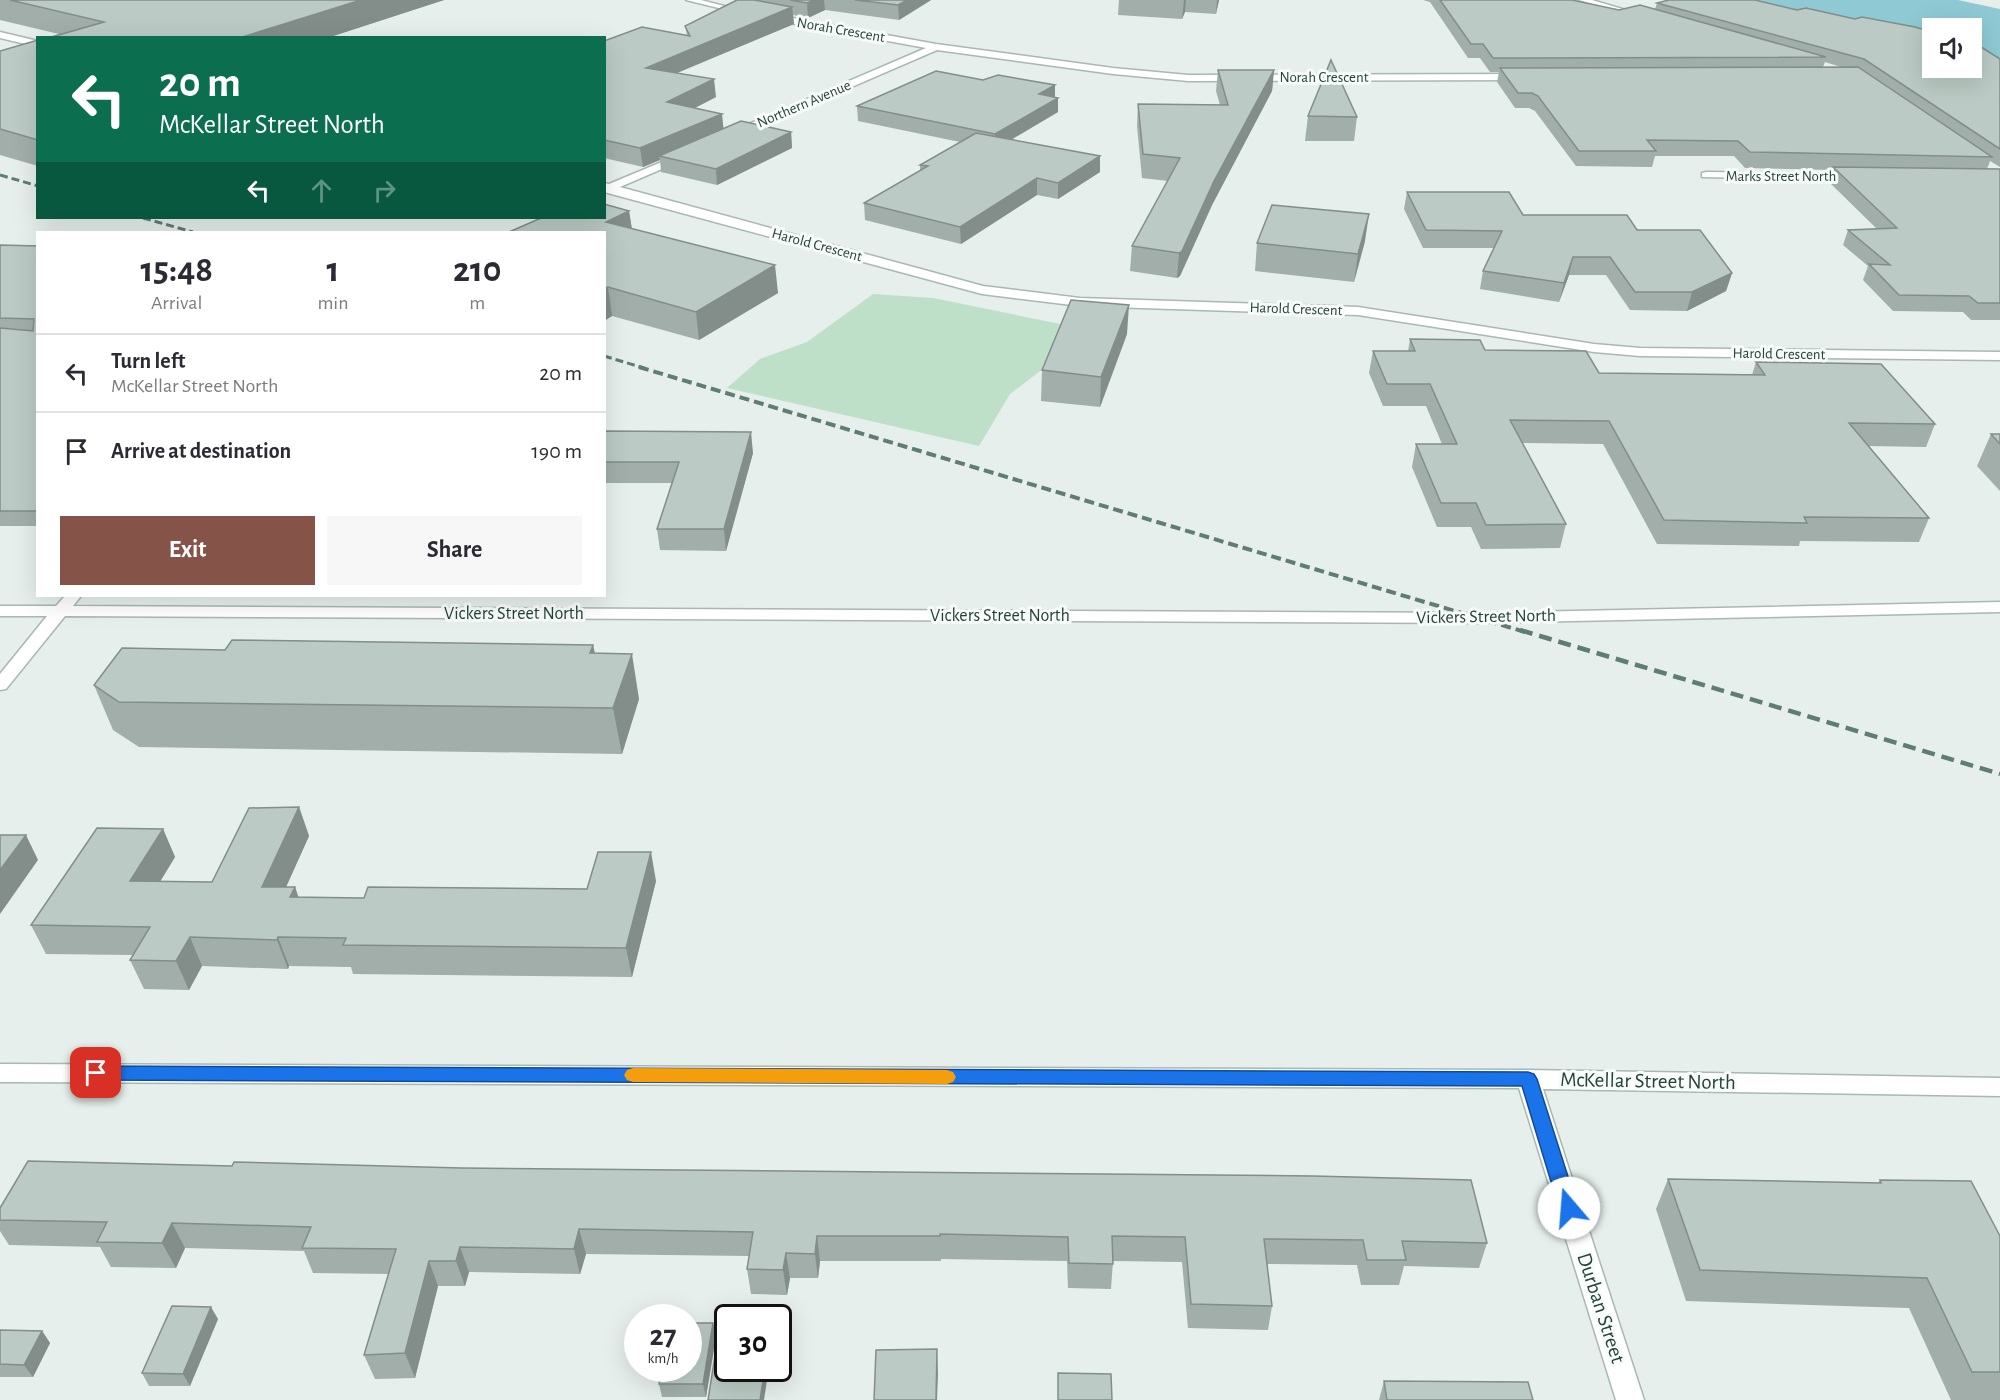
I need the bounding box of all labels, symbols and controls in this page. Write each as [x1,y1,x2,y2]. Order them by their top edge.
street label: Norah Crescent [796,15,886,45]
map controls [1922,18,1982,78]
button: sound [1922,18,1982,78]
icon: left [60,60,138,138]
text: 20 m [159,62,241,104]
street label: Norah Crescent [1279,70,1369,85]
street label: Northern Avenue [755,77,853,130]
text: McKellar Street North [159,111,385,138]
street label: Marks Street North [1726,169,1836,184]
icon: left [242,174,275,207]
icon: ahead [305,174,338,207]
icon: right [368,174,401,207]
street label: Harold Crescent [770,226,864,264]
text: 15:48 [140,252,213,288]
text: 1 [326,252,339,288]
text: 210 [453,252,502,288]
text: Arrival [151,293,202,313]
text: min [317,293,349,313]
text: m [469,293,485,313]
street label: Harold Crescent [1249,300,1343,318]
street label: Harold Crescent [1732,346,1826,362]
text: Turn left [111,350,185,372]
icon: left [60,357,93,390]
text: 20 m [539,362,582,384]
text: McKellar Street North [111,376,278,396]
icon: arrive [60,435,93,468]
text: Arrive at destination [111,440,291,462]
text: 190 m [531,440,582,462]
button: Exit [60,516,315,585]
button: Share [327,516,582,585]
street label: Vickers Street North [444,605,584,623]
street label: Vickers Street North [930,607,1070,625]
street label: Vickers Street North [1416,607,1556,627]
pin [70,1047,121,1098]
icon: arrive [79,1056,112,1089]
street label: McKellar Street North [1560,1069,1736,1093]
position arrow [1537,1176,1601,1240]
street label: Durban Street [1573,1250,1629,1366]
speed limit sign: 30 [714,1304,792,1382]
text: 27 [649,1321,677,1351]
text: km/h [648,1351,678,1366]

